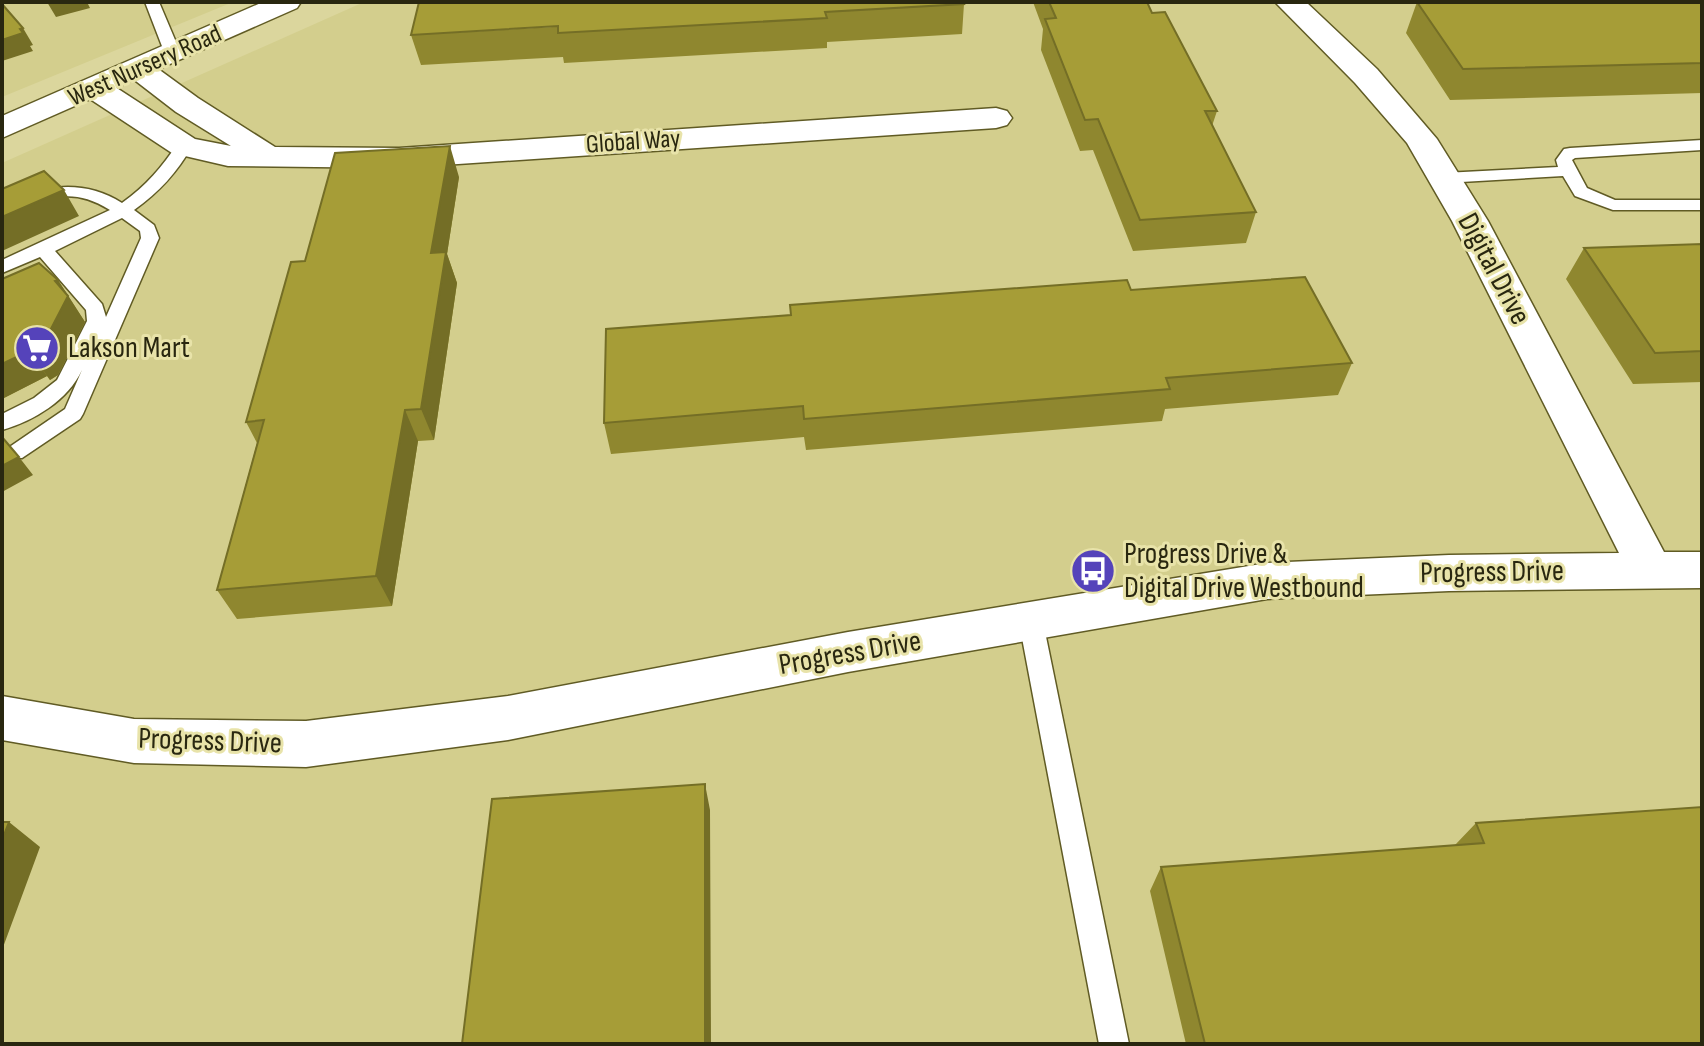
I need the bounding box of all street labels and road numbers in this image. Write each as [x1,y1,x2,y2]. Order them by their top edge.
street label: West Nursery Road [64,18,226,114]
street label: Global Way [585,123,681,161]
street label: Digital Drive [1450,207,1538,331]
street label: Progress Drive [1420,553,1564,591]
street label: Progress Drive [776,623,924,683]
street label: Progress Drive [138,721,282,761]

